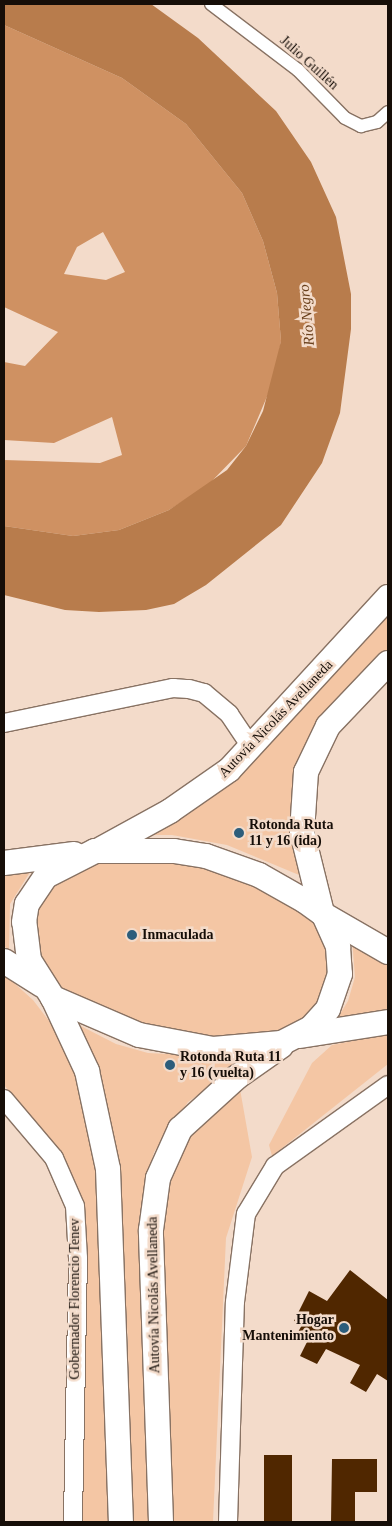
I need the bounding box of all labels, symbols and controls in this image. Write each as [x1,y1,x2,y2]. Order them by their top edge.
street label: Julio Guillén [276,32,342,94]
water label: Río Negro [295,284,319,346]
street label: Autovía Nicolás Avellaneda [215,656,337,782]
place label: Rotonda Ruta 11 y 16 (ida) [249,817,333,850]
marker: Rotonda Ruta 11 y 16 (ida) [233,827,245,839]
place label: Inmaculada [142,927,214,943]
marker: Inmaculada [126,929,138,941]
place label: Rotonda Ruta 11 y 16 (vuelta) [180,1049,281,1082]
marker: Rotonda Ruta 11 y 16 (vuelta) [164,1059,176,1071]
street label: Autovía Nicolás Avellaneda [144,1216,164,1374]
street label: Gobernador Florencio Tenev [67,1218,83,1380]
place label: Hogar Mantenimiento [242,1312,334,1344]
marker: Hogar Mantenimiento [338,1322,350,1334]

